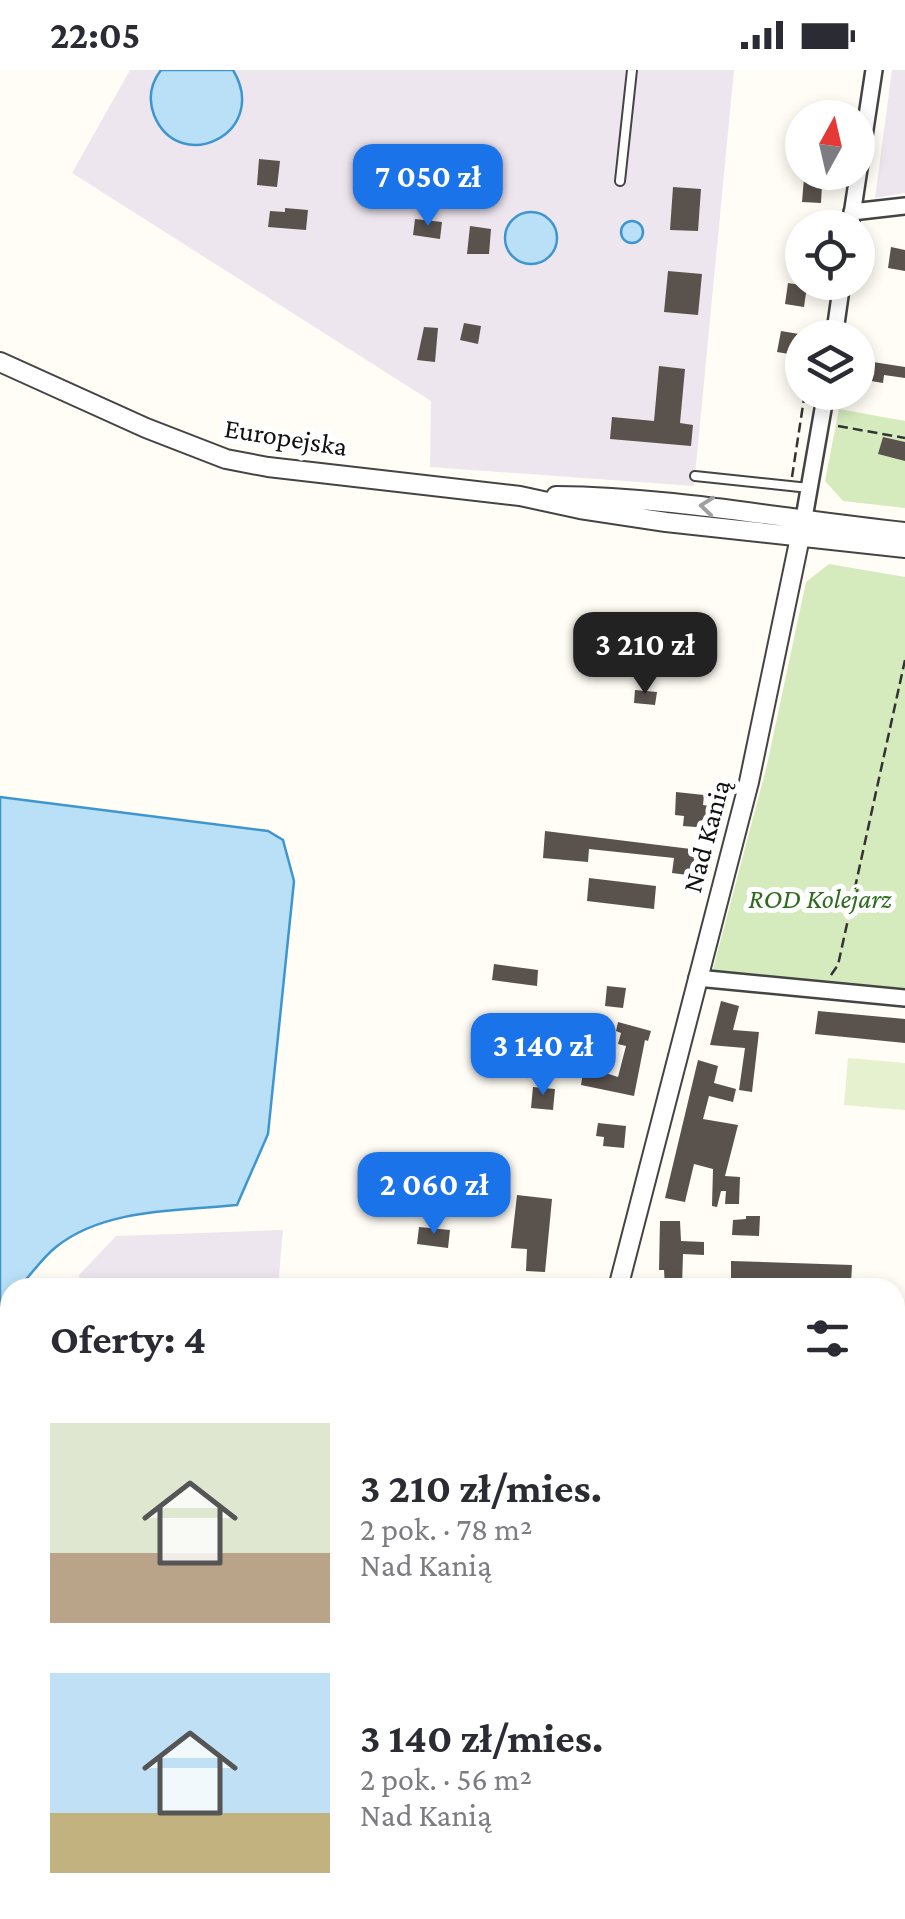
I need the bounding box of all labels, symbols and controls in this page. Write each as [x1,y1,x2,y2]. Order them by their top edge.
text: 22:05 [50,14,141,56]
north arrow [785,100,875,190]
map controls [785,100,875,410]
pin: 7 050 zł [325,144,531,229]
text: 7 050 zł [375,158,481,194]
button: locate [785,210,875,300]
button: layers [785,320,875,410]
street label: Europejska [222,412,350,462]
one-way arrow [699,496,715,517]
pin: 3 210 zł [542,612,748,697]
text: 3 210 zł [595,626,695,662]
street label: Nad Kanią [676,775,736,896]
park label: ROD Kolejarz [748,883,892,915]
pin: 3 140 zł [440,1013,646,1098]
text: 3 140 zł [493,1027,593,1063]
pin: 2 060 zł [331,1152,537,1237]
text: 2 060 zł [380,1166,488,1202]
icon: filters [800,1311,855,1366]
text: Oferty: 4 [50,1315,206,1362]
icon: home [130,1463,250,1583]
text: 3 210 zł/mies. [360,1464,602,1511]
text: 2 pok. · 78 m² [360,1511,533,1547]
text: Nad Kanią [360,1547,492,1583]
icon: home [130,1713,250,1833]
text: 3 140 zł/mies. [360,1714,603,1761]
text: 2 pok. · 56 m² [360,1761,532,1797]
text: Nad Kanią [360,1797,492,1833]

